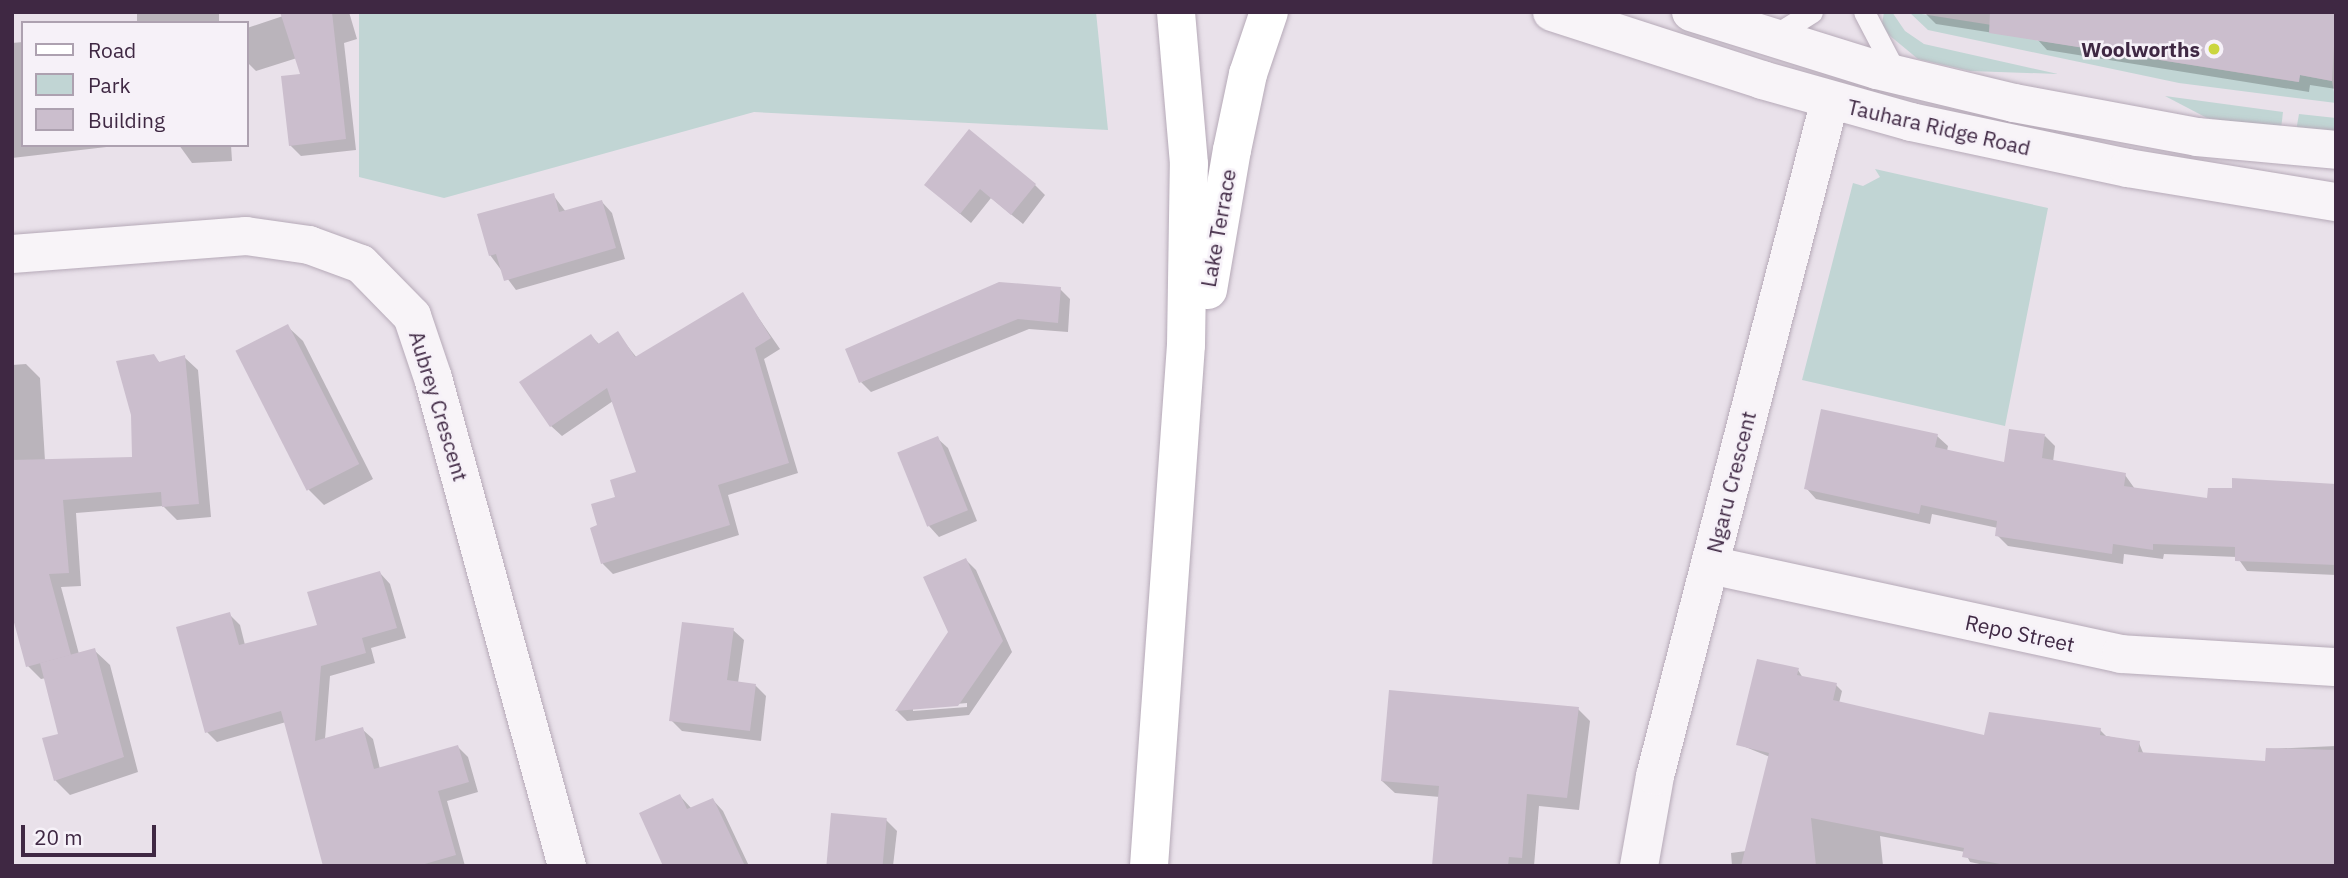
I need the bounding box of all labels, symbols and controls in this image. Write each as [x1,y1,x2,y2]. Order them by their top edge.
legend [21,21,248,147]
text: Road [88,36,136,64]
place label: Woolworths [2081,36,2200,62]
marker: Woolworths [2206,41,2222,57]
text: Park [88,71,131,99]
street label: Tauhara Ridge Road [1845,94,2033,160]
text: Building [88,106,165,134]
street label: Lake Terrace [1195,167,1241,289]
street label: Aubrey Crescent [404,328,474,484]
street label: Ngaru Crescent [1701,408,1761,556]
street label: Repo Street [1963,609,2077,657]
scale bar [24,812,159,856]
text: 20 m [34,823,83,851]

